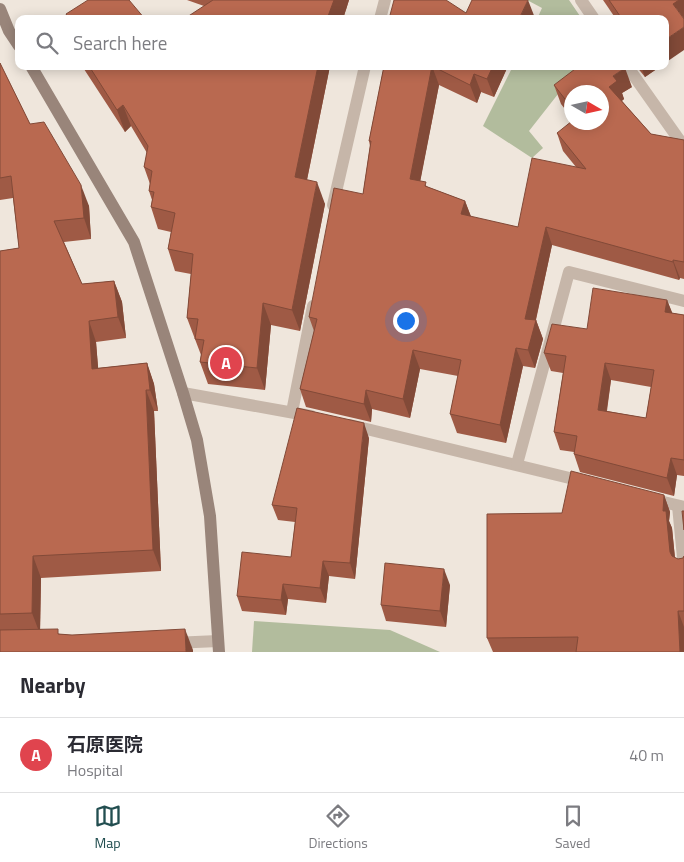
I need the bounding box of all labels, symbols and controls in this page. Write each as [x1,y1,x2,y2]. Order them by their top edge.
search box [15,15,669,70]
text: Search here [73,28,167,57]
icon: search [33,29,61,57]
north arrow [564,85,609,130]
your location [393,308,419,334]
pin: A [210,344,242,382]
text: Nearby [20,669,85,701]
text: 石原医院 [67,729,143,758]
text: A [31,743,41,767]
text: 40 m [629,743,664,767]
text: Hospital [67,758,123,782]
tab: Map [94,802,122,853]
tab: Directions [309,802,368,853]
tab: Saved [555,802,591,853]

